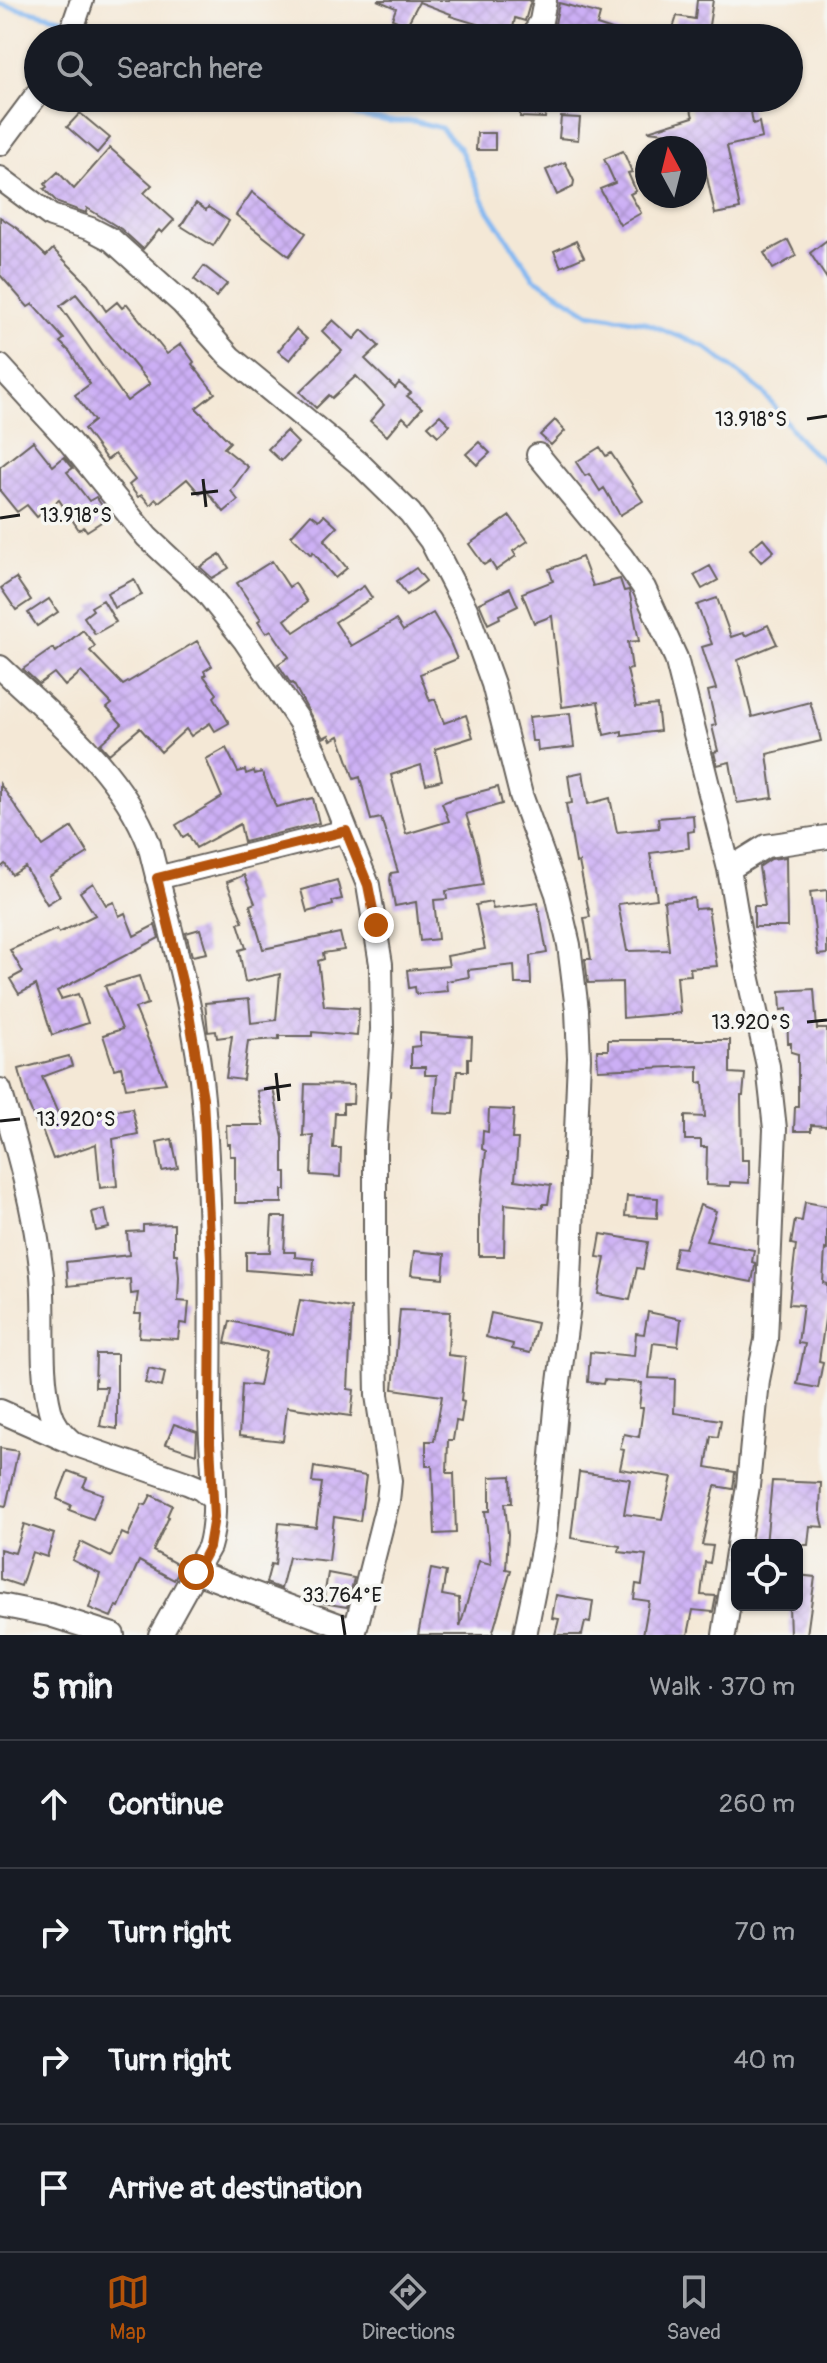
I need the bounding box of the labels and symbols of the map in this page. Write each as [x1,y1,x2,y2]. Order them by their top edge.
north arrow [635,136,707,208]
text: 13.918°S [715,407,787,432]
text: 13.918°S [40,503,112,528]
route end [358,907,394,943]
text: 13.920°S [712,1010,790,1035]
text: 13.920°S [37,1107,115,1132]
route start [178,1554,214,1590]
text: 33.764°E [302,1583,382,1608]

